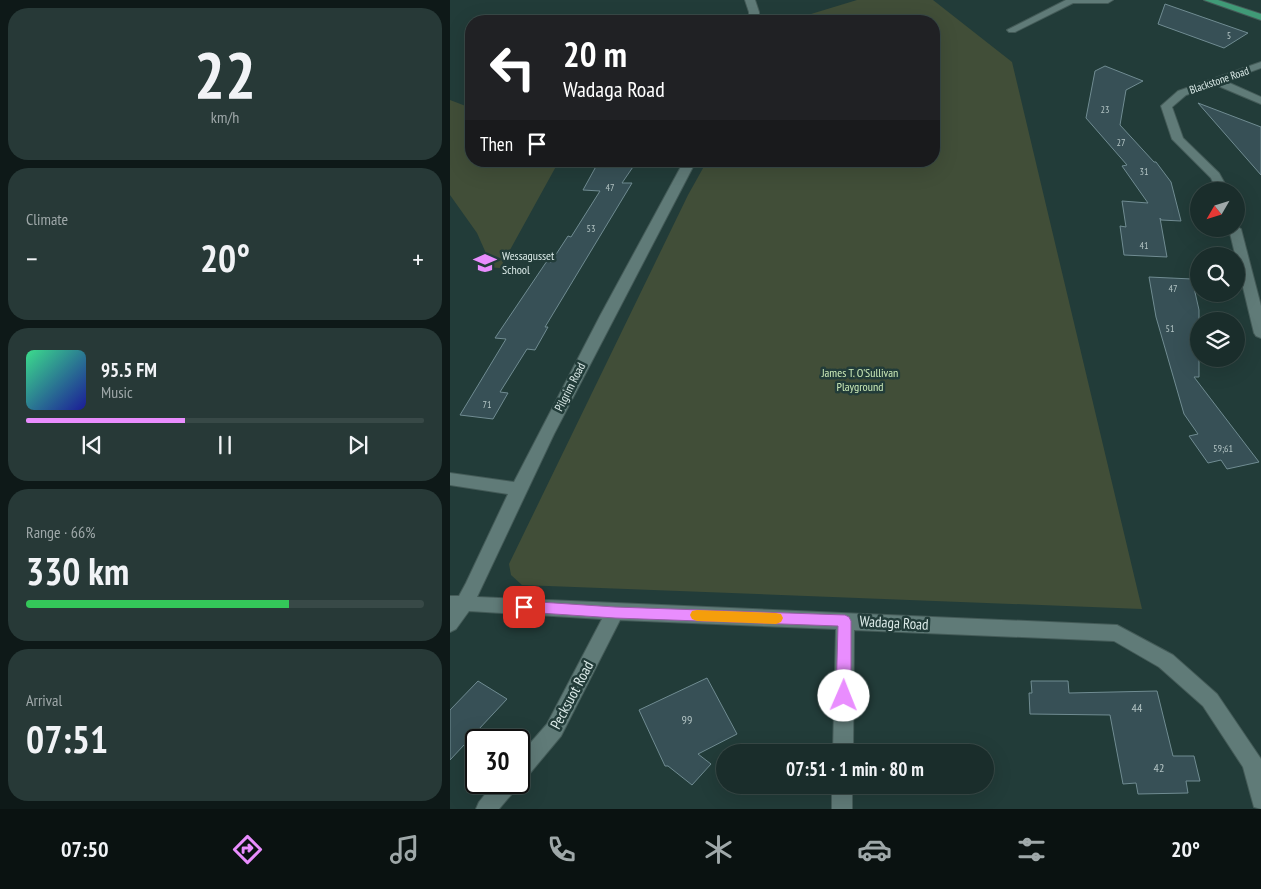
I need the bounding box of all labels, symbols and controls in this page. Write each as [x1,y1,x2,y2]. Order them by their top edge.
house number: 5 [1227,29,1231,42]
text: 20 m [563,31,627,77]
text: 22 [194,32,256,116]
icon: left [480,35,545,100]
street label: Blackstone Road [1187,63,1251,97]
text: Wadaga Road [563,75,665,103]
house number: 23 [1101,103,1110,116]
text: km/h [211,107,239,127]
icon: arrive [523,130,551,158]
text: Then [480,132,513,156]
house number: 27 [1117,136,1126,149]
house number: 31 [1140,165,1149,178]
house number: 47 [606,181,615,194]
north arrow [1190,182,1245,238]
map controls [1190,182,1245,367]
text: Climate [26,209,68,229]
house number: 53 [587,222,596,235]
text: 20° [200,233,250,282]
house number: 41 [1140,239,1149,252]
text: − [26,240,38,277]
text: + [412,240,424,277]
button: search [1190,247,1245,302]
place label: Wessagusset School [502,248,555,277]
school or university icon: Wessagusset School [472,250,498,276]
house number: 47 [1169,282,1178,295]
button: layers [1190,312,1245,367]
house number: 51 [1166,322,1175,335]
text: 95.5 FM [101,358,157,382]
street label: Pilgrim Road [551,360,588,414]
park label: James T. O'Sullivan Playground [821,365,898,394]
text: Music [101,382,133,402]
house number: 71 [483,398,492,411]
icon: previous [78,431,106,459]
icon: pause [211,431,239,459]
icon: next [344,431,372,459]
house number: 59;61 [1213,442,1233,455]
text: Range · 66% [26,522,95,542]
text: 330 km [26,546,129,595]
pin [503,586,545,628]
icon: arrive [510,593,538,621]
street label: Wadaga Road [859,611,929,634]
street label: Pecksuot Road [546,657,597,732]
position arrow [817,669,869,721]
text: Arrival [26,690,62,710]
house number: 44 [1132,700,1143,715]
house number: 99 [682,712,692,727]
text: 07:51 [26,714,108,763]
speed limit sign: 30 [465,729,530,794]
text: 07:51 · 1 min · 80 m [786,757,924,781]
house number: 42 [1154,760,1164,775]
icon: directions [230,832,265,867]
icon: music [387,832,422,867]
icon: phone [544,832,579,867]
icon: climate [701,832,736,867]
icon: car [857,832,892,867]
icon: filters [1014,832,1049,867]
text: 07:50 [61,835,108,863]
text: 20° [1171,835,1200,863]

